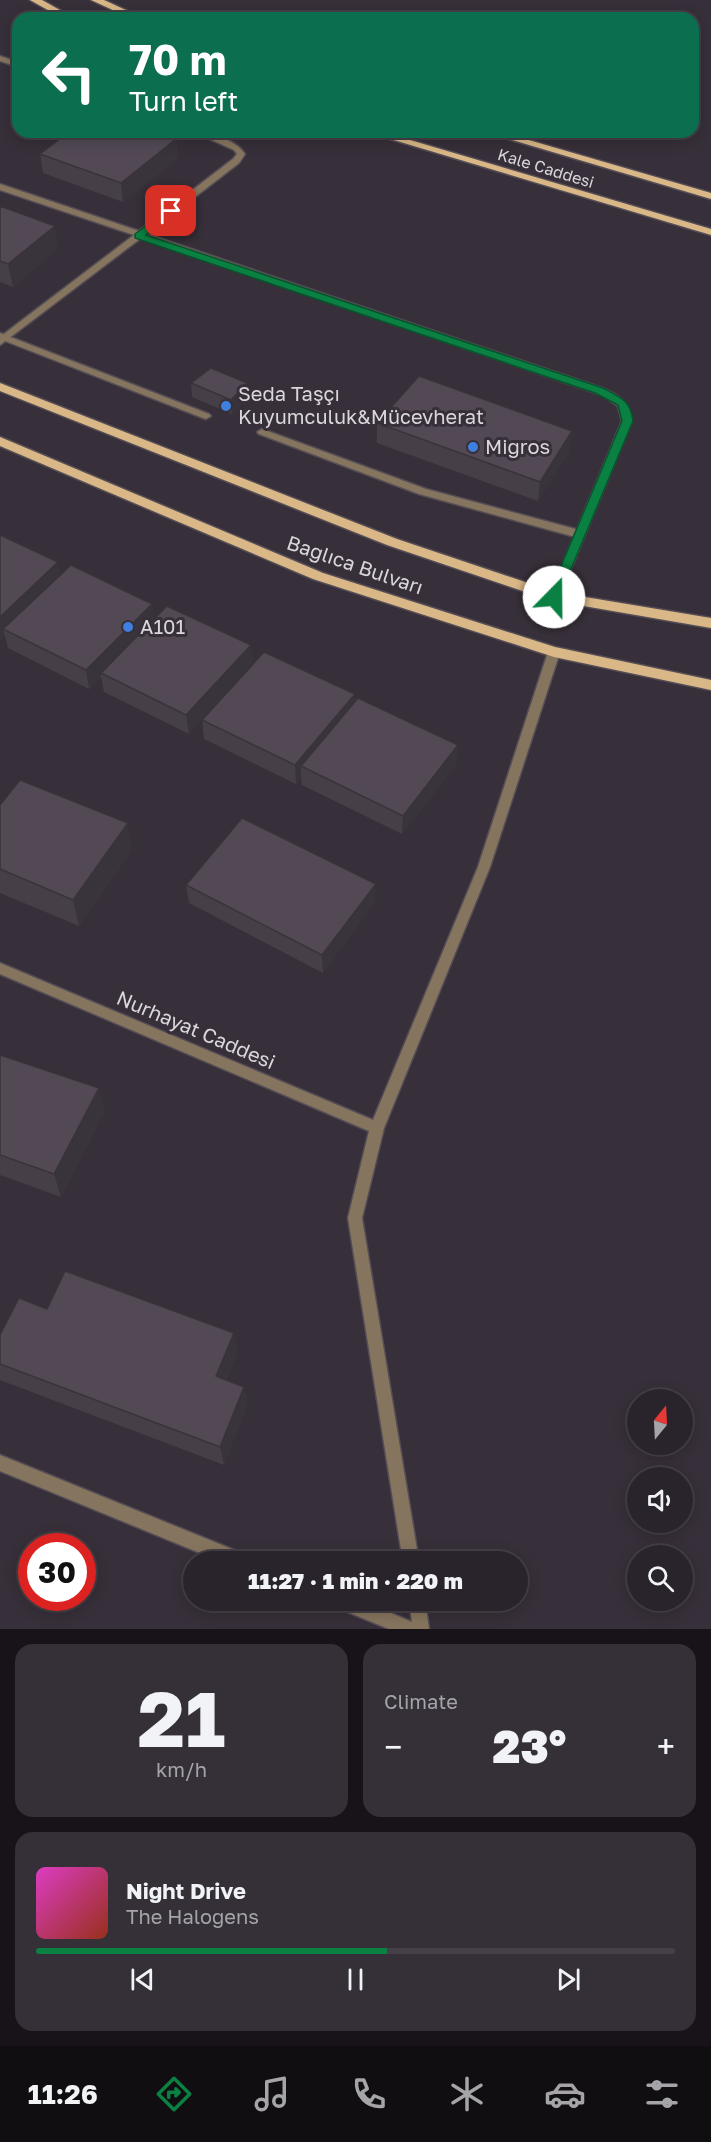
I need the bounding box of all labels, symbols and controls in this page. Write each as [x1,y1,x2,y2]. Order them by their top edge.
text: 70 m [129,34,226,84]
icon: left [30,36,108,114]
text: Turn left [129,85,238,117]
street label: Kale Caddesi [495,144,597,192]
pin [145,185,196,236]
icon: arrive [154,194,187,227]
place label: Seda Taşçı Kuyumculuk&Mücevherat [238,381,484,428]
marker: Seda Taşçı Kuyumculuk&Mücevherat [219,399,233,413]
place label: Migros [485,434,550,458]
marker: Migros [466,440,480,454]
street label: Bağlıca Bulvarı [284,530,427,599]
position arrow [522,565,586,629]
place label: A101 [140,614,185,638]
marker: A101 [121,620,135,634]
street label: Nurhayat Caddesi [113,985,279,1073]
north arrow [627,1389,693,1455]
map controls [627,1389,693,1611]
button: sound [627,1467,693,1533]
speed limit sign: 30 [18,1533,96,1611]
button: search [627,1545,693,1611]
text: 11:27 · 1 min · 220 m [248,1567,463,1594]
text: 21 [138,1671,225,1764]
text: Climate [384,1689,458,1713]
text: 23° [493,1719,566,1773]
text: − [384,1727,402,1766]
text: + [657,1727,675,1766]
text: km/h [156,1757,207,1781]
text: Night Drive [126,1877,246,1904]
text: The Halogens [126,1904,259,1928]
icon: previous [126,1963,159,1996]
icon: pause [339,1963,372,1996]
icon: next [552,1963,585,1996]
icon: directions [153,2073,195,2115]
icon: music [251,2073,293,2115]
icon: phone [348,2073,390,2115]
icon: climate [446,2073,488,2115]
icon: car [544,2073,586,2115]
icon: filters [641,2073,683,2115]
text: 11:26 [28,2078,98,2110]

